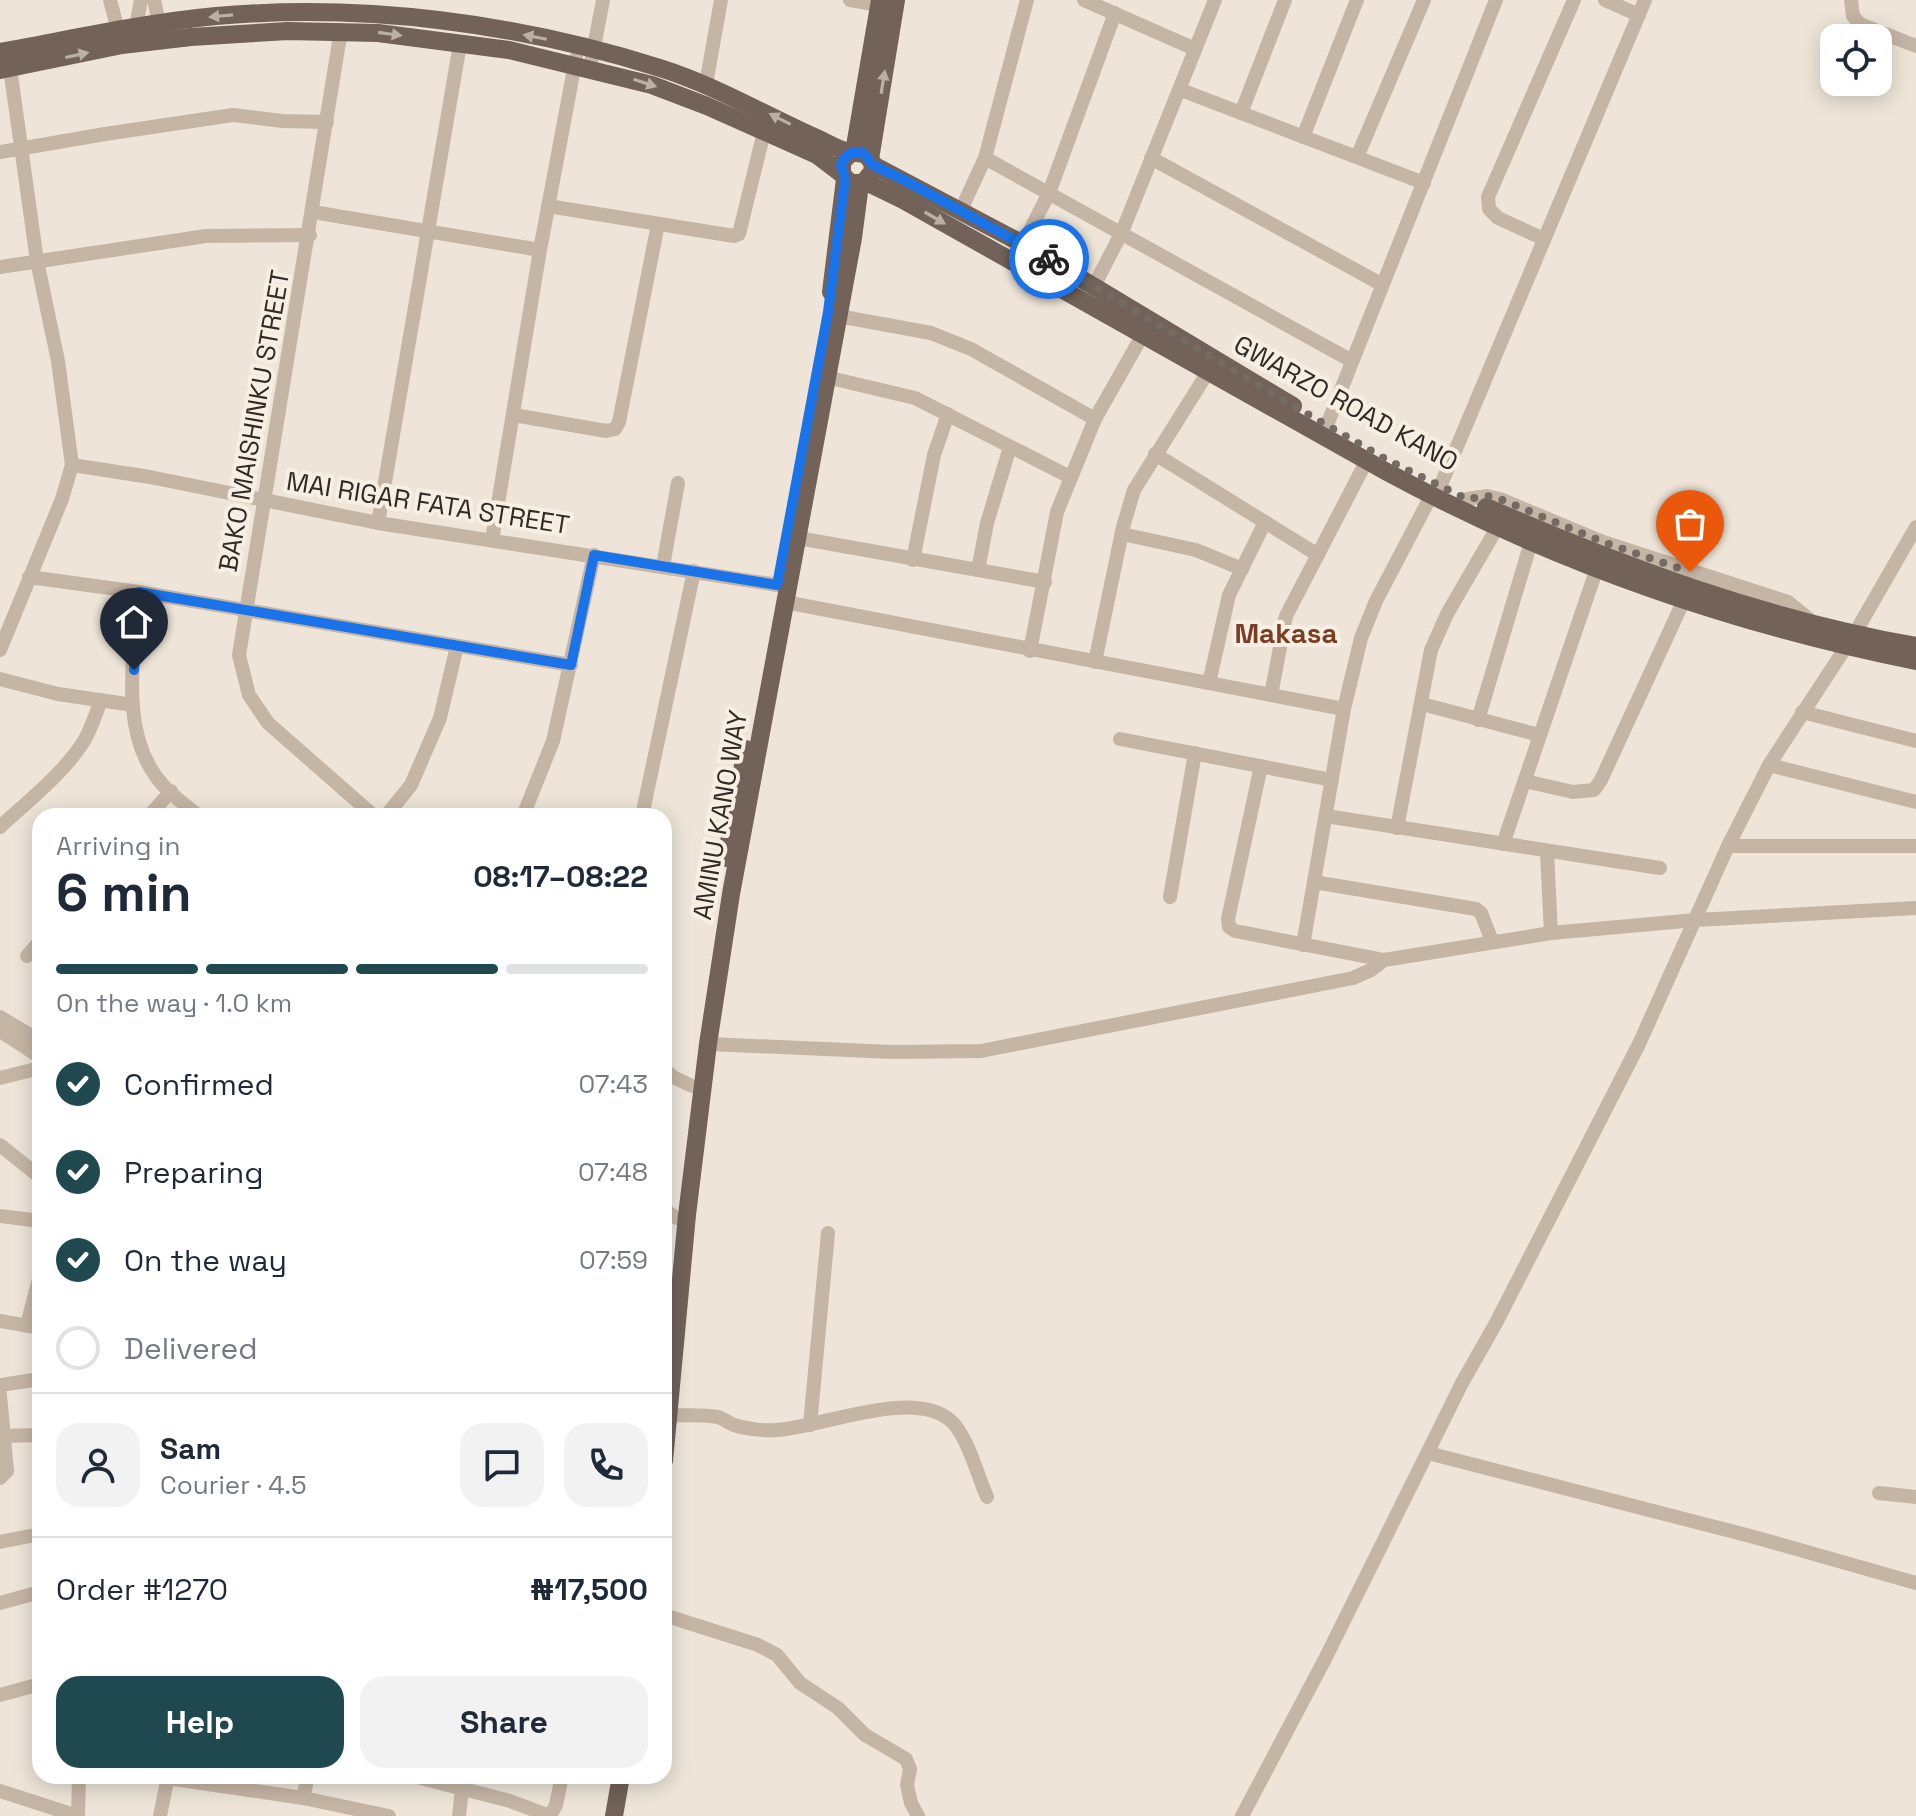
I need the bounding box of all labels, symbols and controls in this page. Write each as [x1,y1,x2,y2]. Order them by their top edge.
one-way arrow [208,10,233,23]
map controls [1820,24,1892,96]
button: locate [1820,24,1892,96]
one-way arrow [378,28,403,41]
one-way arrow [522,30,547,43]
one-way arrow [64,48,89,61]
one-way arrow [877,69,890,94]
one-way arrow [634,77,658,90]
one-way arrow [769,113,792,126]
one-way arrow [924,210,946,224]
courier [1009,219,1089,299]
icon: bike [1027,237,1071,281]
street label: BAKO MAISHINKU STREET [211,268,297,574]
street label: GWARZO ROAD KANO [1228,327,1464,479]
street label: MAI RIGAR FATA STREET [284,464,572,542]
pin [1656,490,1724,572]
icon: bag [1668,502,1712,546]
pin [100,588,168,670]
icon: home [112,600,156,644]
district label: Makasa [1234,615,1338,651]
street label: AMINU KANO WAY [685,707,755,922]
text: Arriving in [56,829,180,863]
text: 08:17–08:22 [473,857,648,896]
text: 6 min [56,860,192,926]
text: On the way · 1.0 km [56,986,292,1020]
icon: check [56,1062,100,1106]
text: Confirmed [124,1065,274,1104]
text: 07:43 [579,1067,648,1101]
icon: check [56,1150,100,1194]
text: Preparing [124,1153,263,1192]
text: 07:48 [578,1155,648,1189]
icon: check [56,1238,100,1282]
text: On the way [124,1241,287,1280]
text: 07:59 [579,1243,648,1277]
text: Delivered [124,1329,258,1368]
button: person [56,1423,140,1507]
button: chat [460,1423,544,1507]
button: phone [564,1423,648,1507]
text: Sam [160,1429,221,1468]
text: Courier · 4.5 [160,1468,307,1502]
text: Order #1270 [56,1570,228,1609]
text: ₦17,500 [530,1570,648,1609]
button: Help [56,1676,344,1768]
button: Share [360,1676,648,1768]

